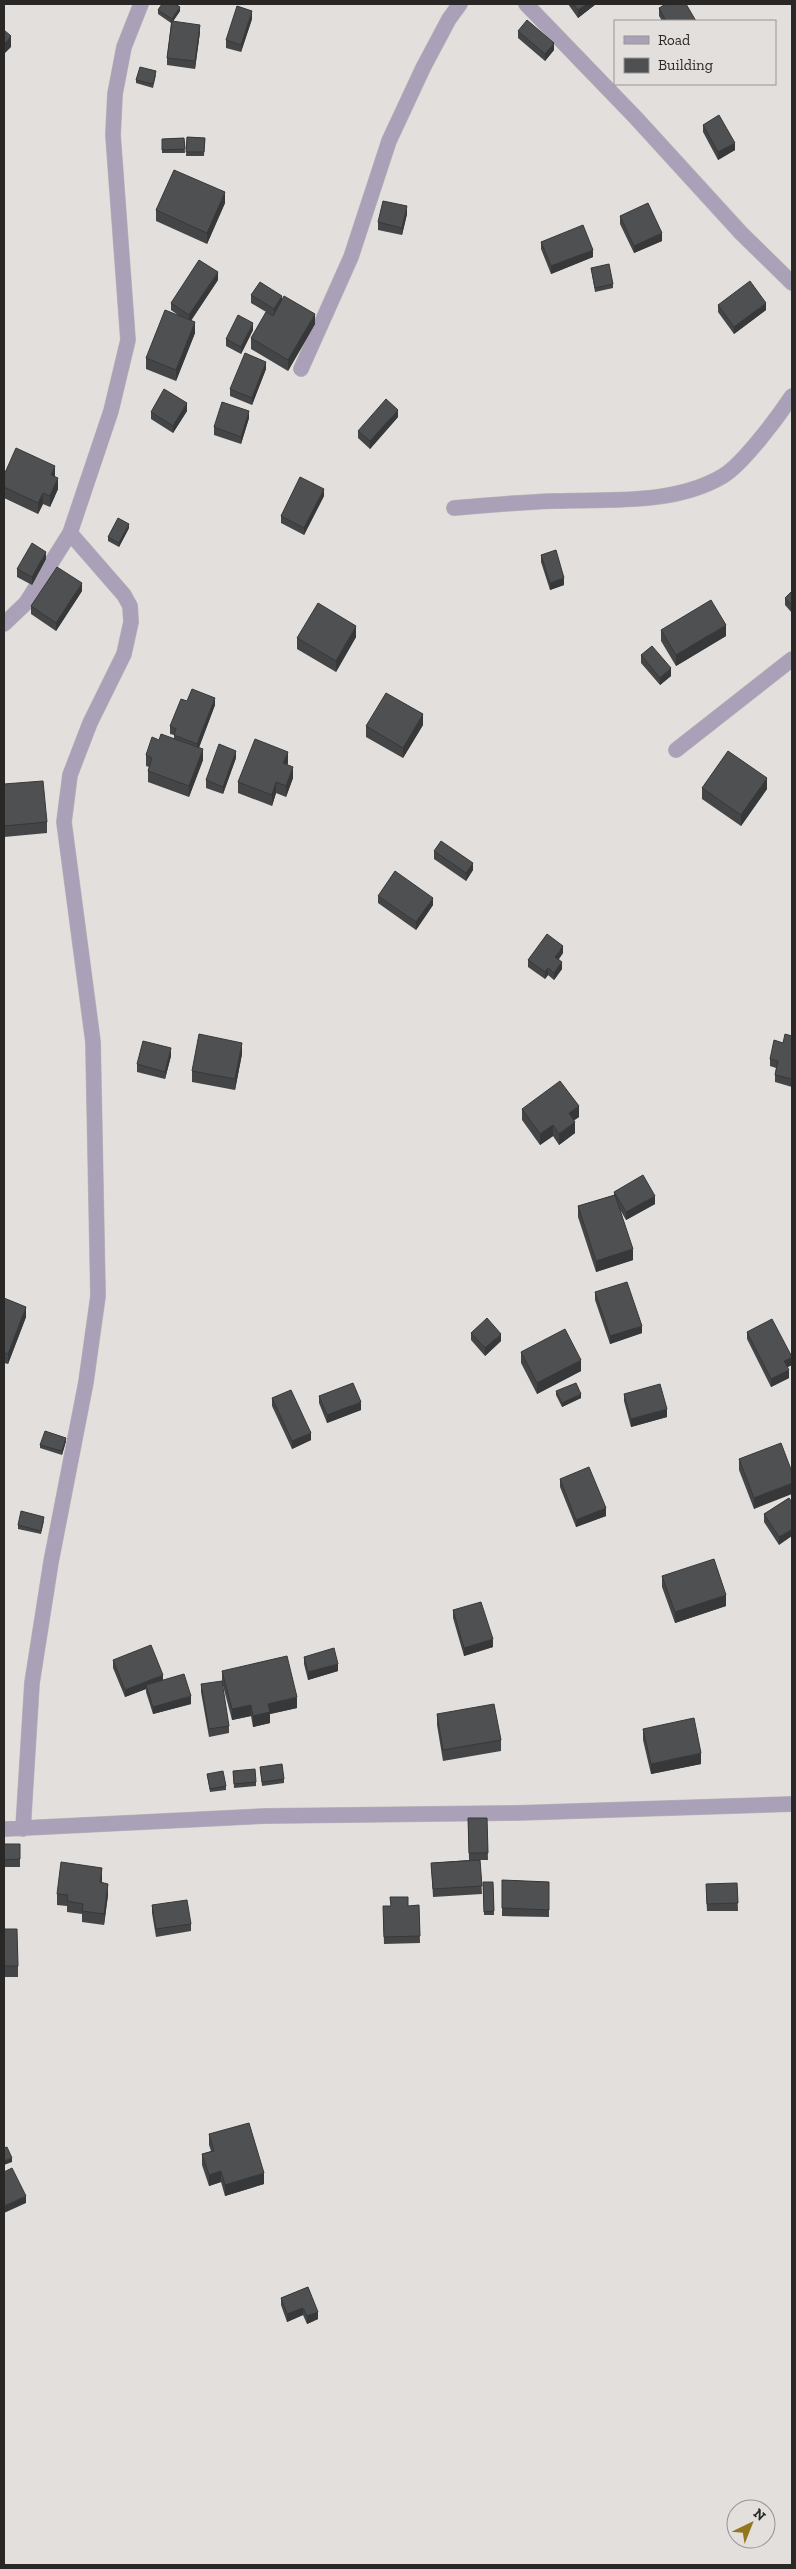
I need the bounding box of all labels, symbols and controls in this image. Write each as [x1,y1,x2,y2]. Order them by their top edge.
legend [614,20,776,85]
text: Road [658,31,691,49]
text: Building [658,56,713,74]
north arrow [726,2499,776,2549]
text: N [750,2505,769,2525]

